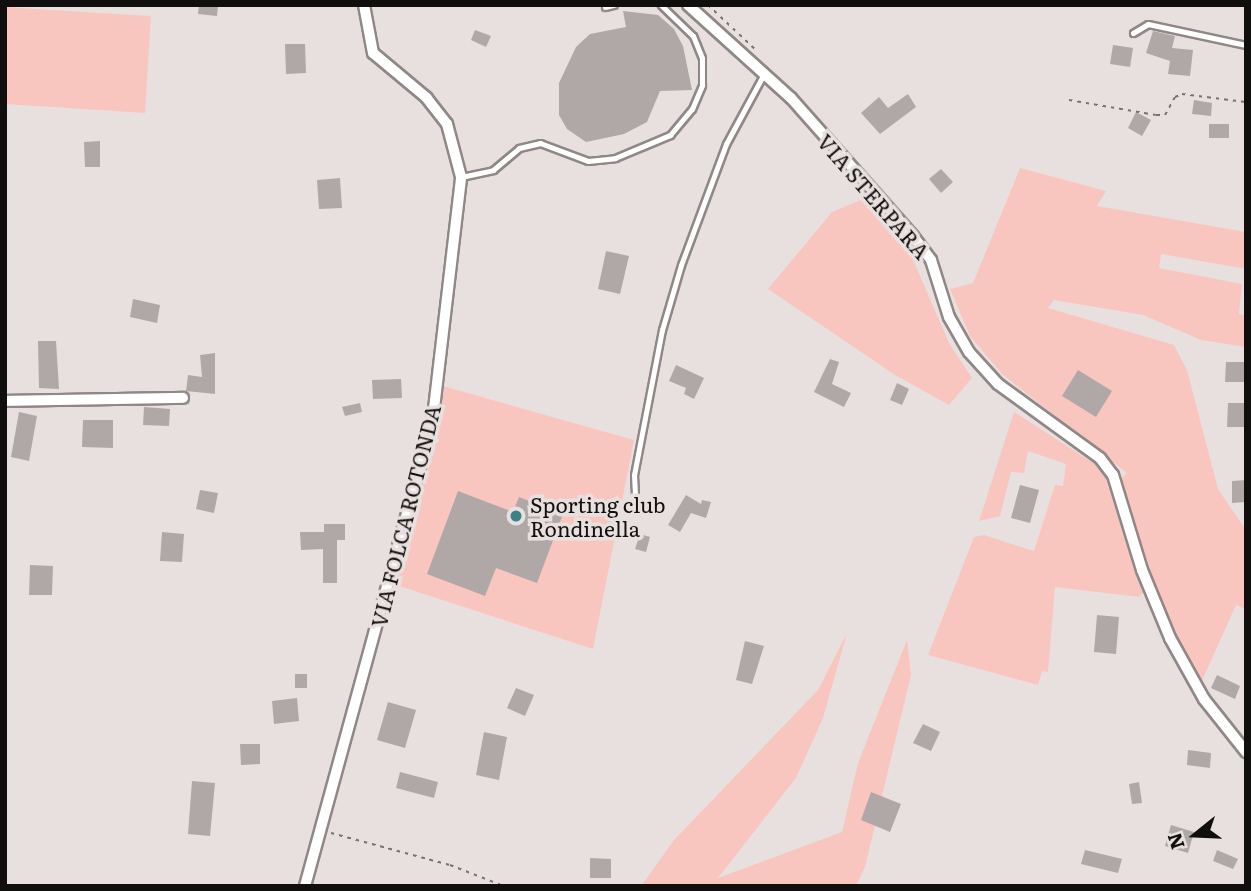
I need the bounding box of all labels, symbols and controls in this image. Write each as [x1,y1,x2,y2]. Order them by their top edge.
street label: VIA STERPARA [813,128,935,264]
street label: VIA FOLCA ROTONDA [365,402,445,630]
place label: Sporting club Rondinella [530,491,666,541]
marker: Sporting club Rondinella [508,508,524,524]
north arrow [1160,800,1230,870]
text: N [1159,830,1191,853]

